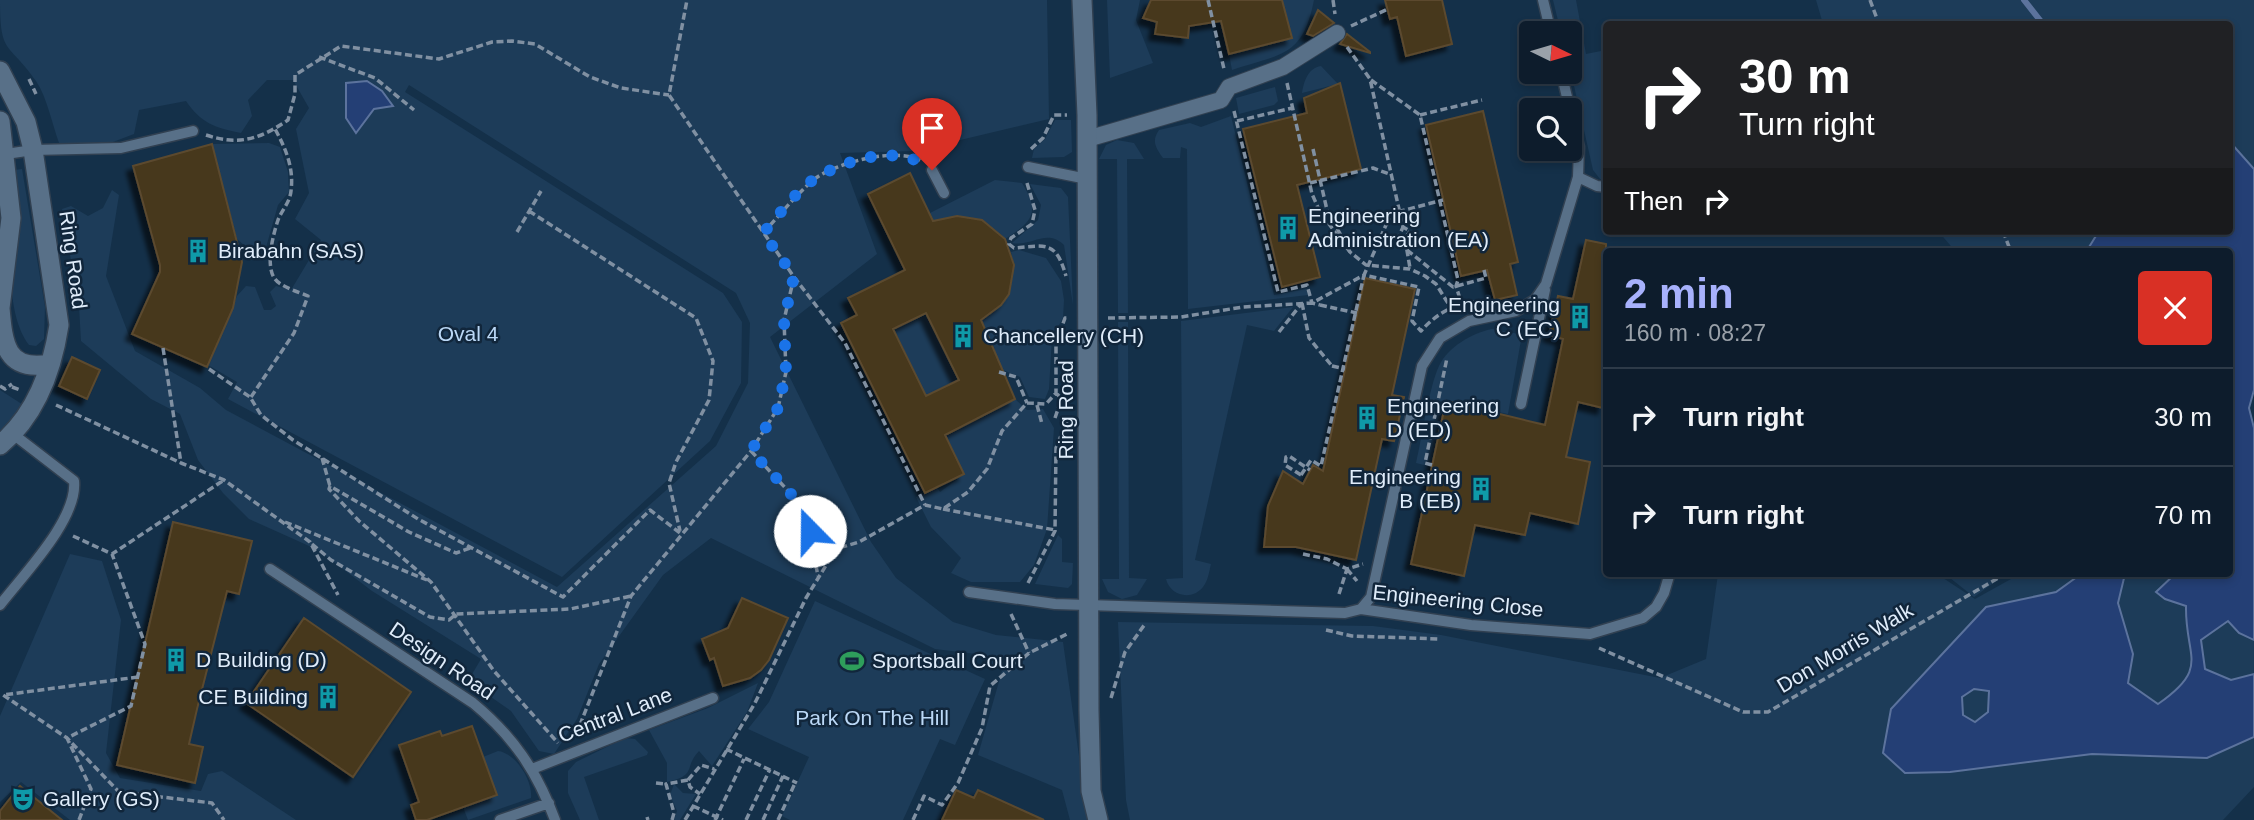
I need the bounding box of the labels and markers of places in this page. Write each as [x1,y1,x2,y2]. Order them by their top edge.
pin [902,98,962,170]
place label: Engineering Administration (EA) [1308,204,1489,251]
building icon: Engineering Administration (EA) [1274,214,1302,242]
building icon: Birabahn (SAS) [184,237,212,265]
place label: Birabahn (SAS) [218,239,364,262]
place label: Engineering C (EC) [1448,293,1560,340]
building icon: Engineering C (EC) [1566,303,1594,331]
building icon: Chancellery (CH) [949,322,977,350]
place label: Chancellery (CH) [983,324,1144,347]
place label: Engineering D (ED) [1387,394,1499,441]
building icon: Engineering D (ED) [1353,404,1381,432]
place label: Engineering B (EB) [1349,465,1461,512]
building icon: Engineering B (EB) [1467,475,1495,503]
building icon: D Building (D) [162,646,190,674]
sports icon: Sportsball Court [838,647,866,675]
place label: D Building (D) [196,648,327,671]
place label: Sportsball Court [872,649,1023,672]
building icon: CE Building [314,683,342,711]
place label: CE Building [198,685,308,708]
theatre icon: Gallery (GS) [9,785,37,813]
place label: Gallery (GS) [43,787,160,810]

